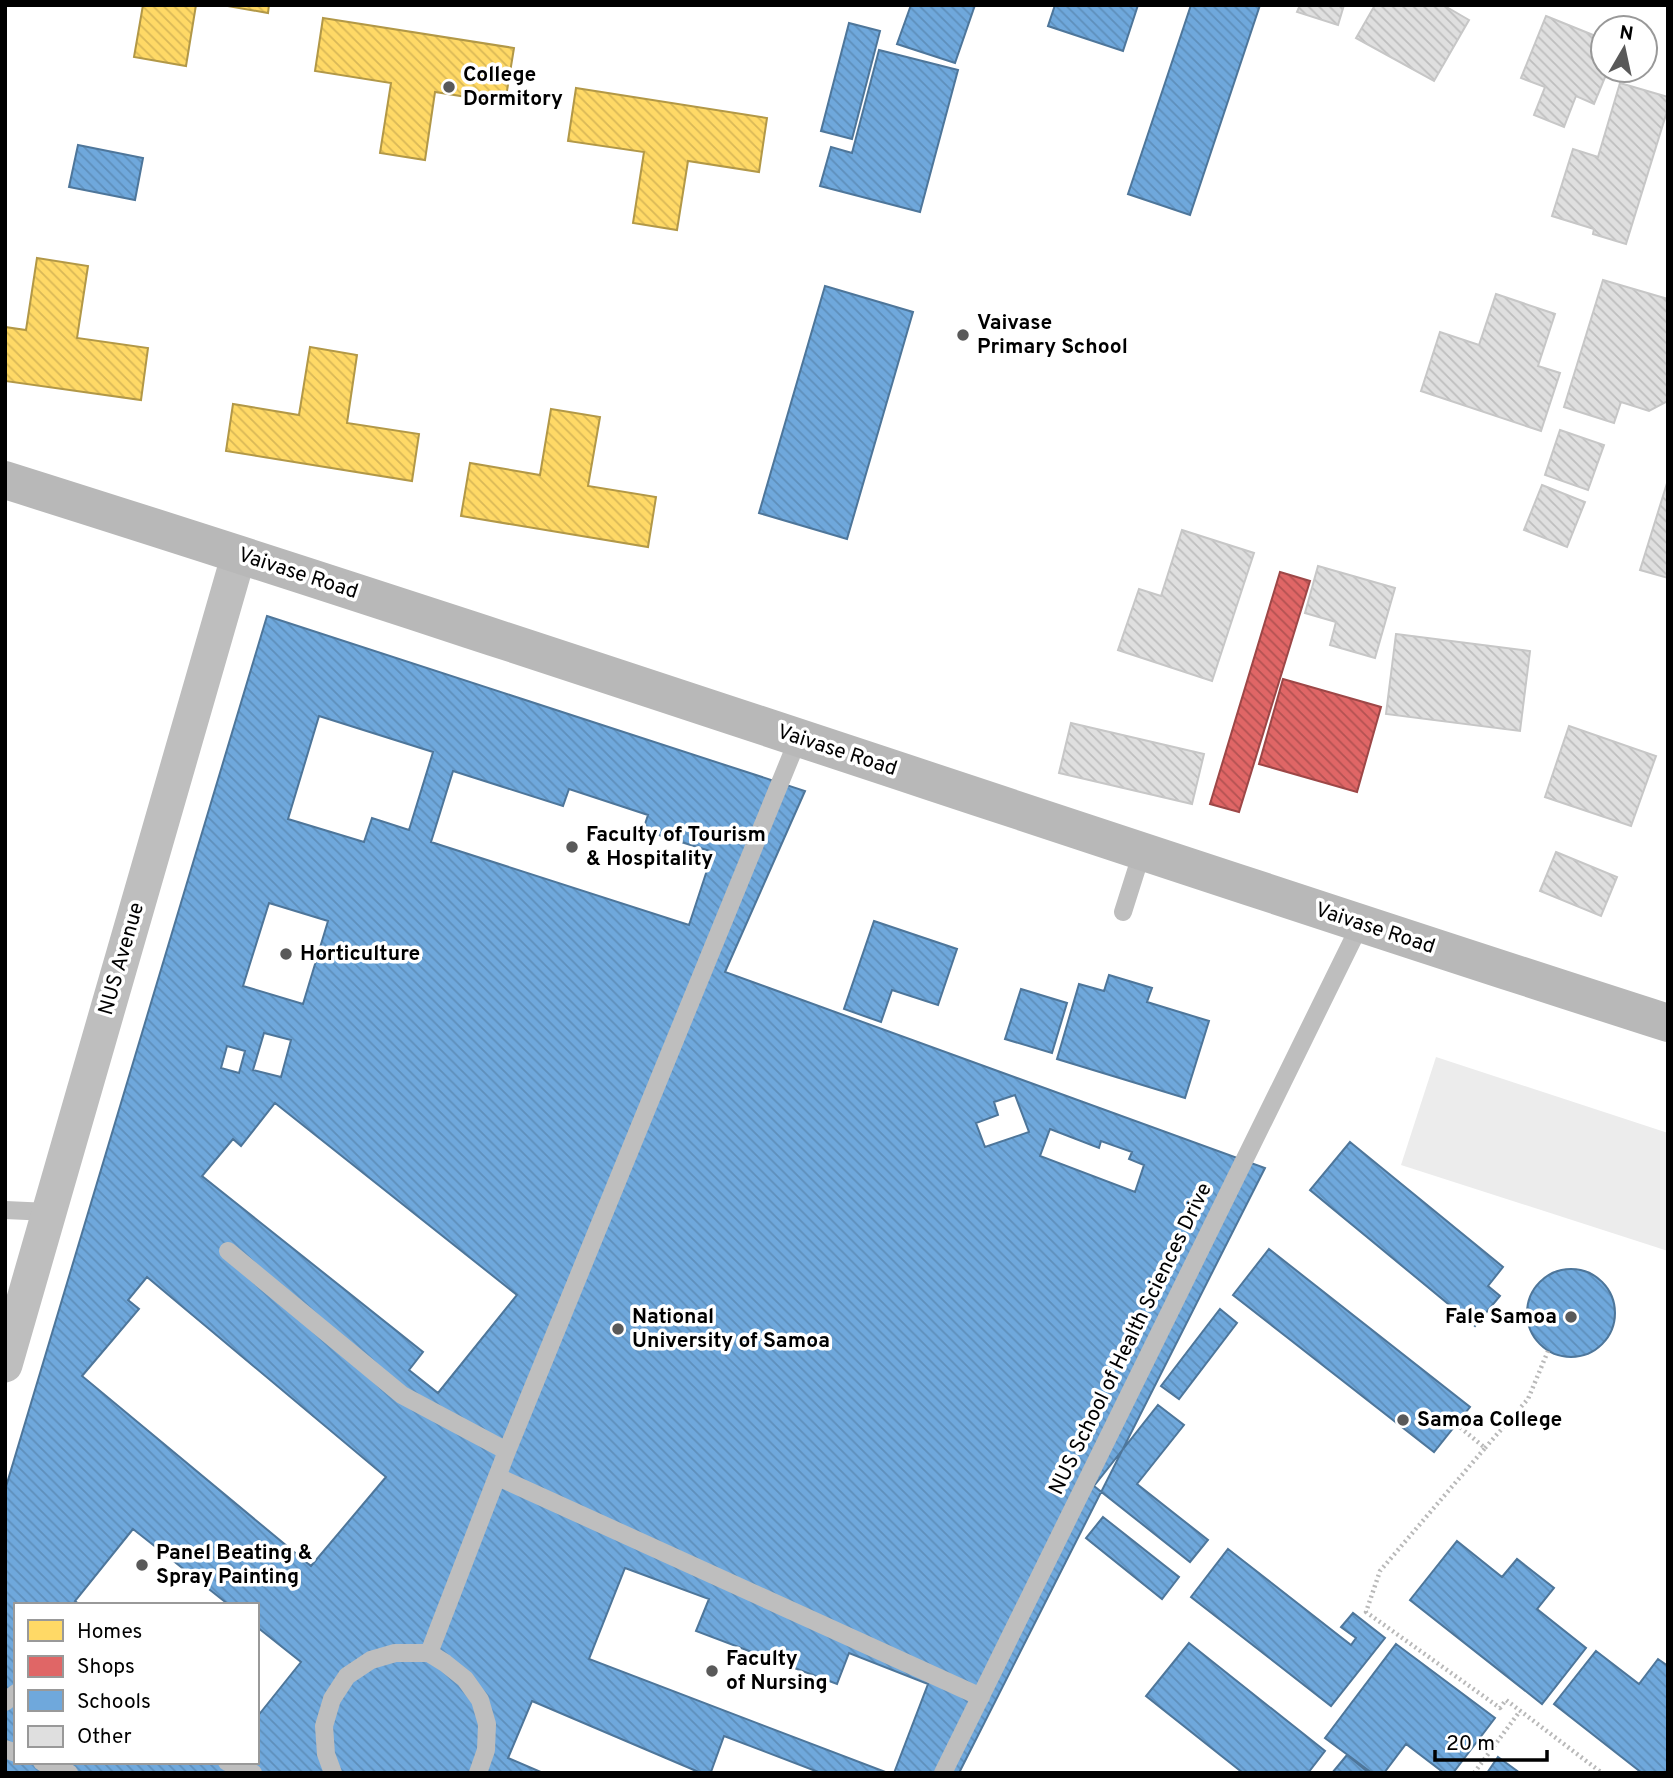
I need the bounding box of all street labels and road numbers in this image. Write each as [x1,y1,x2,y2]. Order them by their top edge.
street label: Vaivase Road [235,542,361,606]
street label: Vaivase Road [774,719,900,783]
street label: Vaivase Road [1312,897,1438,961]
street label: NUS Avenue [93,899,151,1019]
street label: NUS School of Health Sciences Drive [1043,1178,1219,1500]

